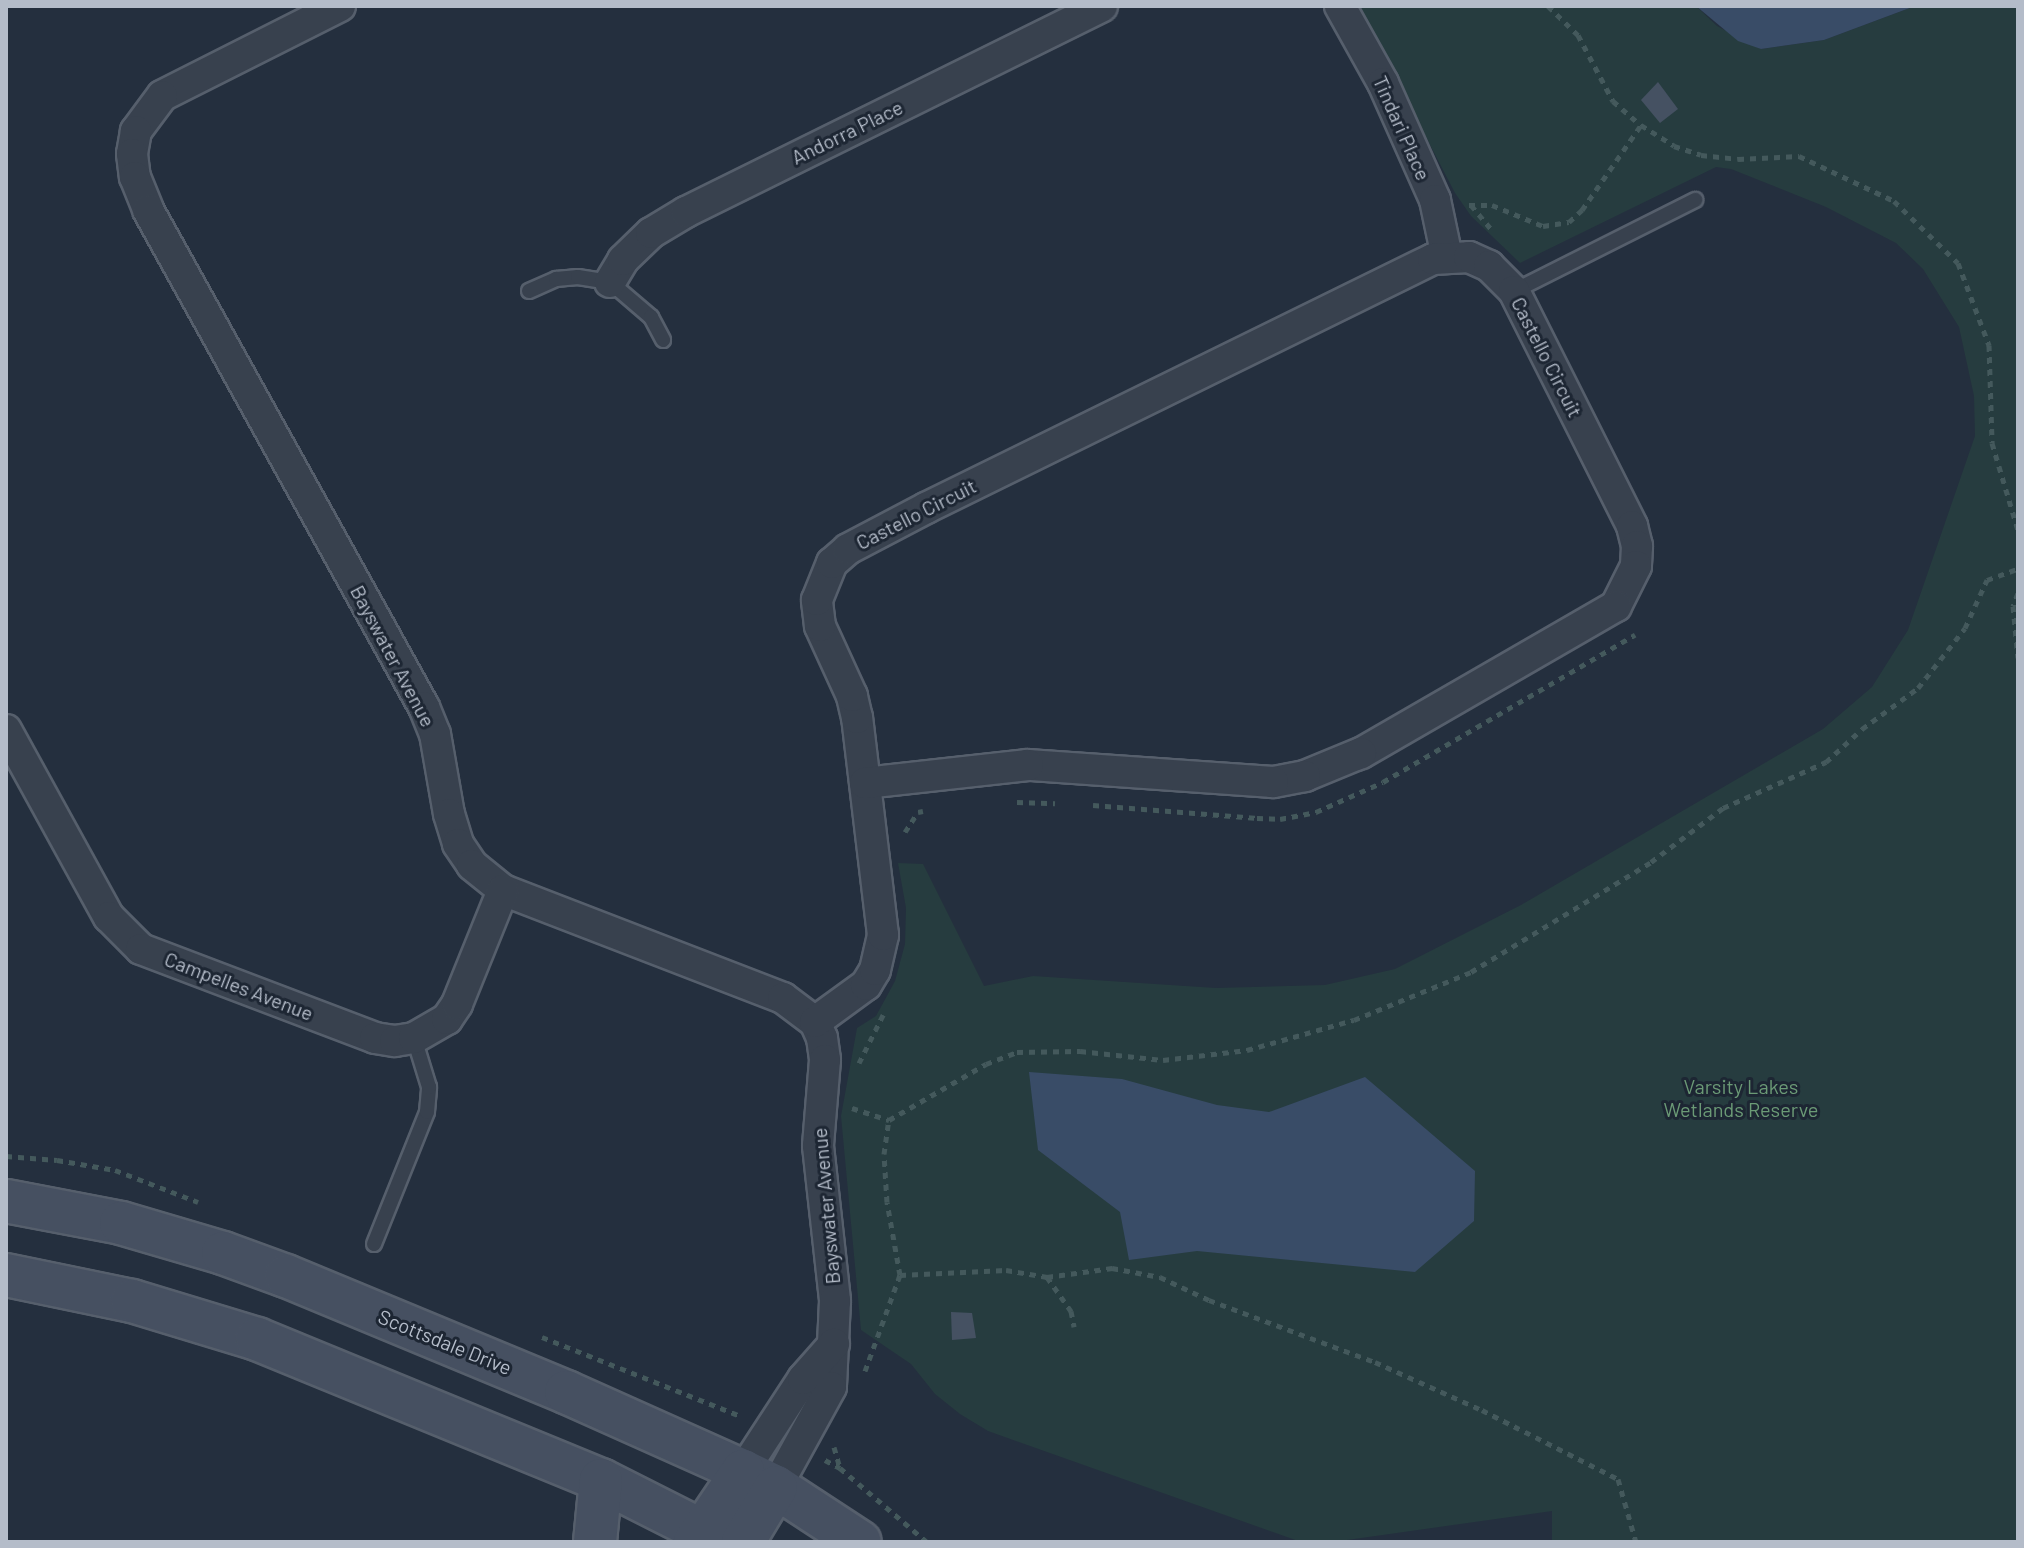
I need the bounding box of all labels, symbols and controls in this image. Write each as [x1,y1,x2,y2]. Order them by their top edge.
street label: Tindari Place [1368,72,1436,184]
street label: Andorra Place [787,95,907,169]
street label: Castello Circuit [1506,293,1588,421]
street label: Castello Circuit [852,473,980,555]
street label: Bayswater Avenue [346,581,440,731]
street label: Campelles Avenue [161,947,317,1025]
park label: Varsity Lakes Wetlands Reserve [1664,1074,1818,1121]
street label: Bayswater Avenue [807,1127,845,1285]
street label: Scottsdale Drive [375,1304,515,1380]

